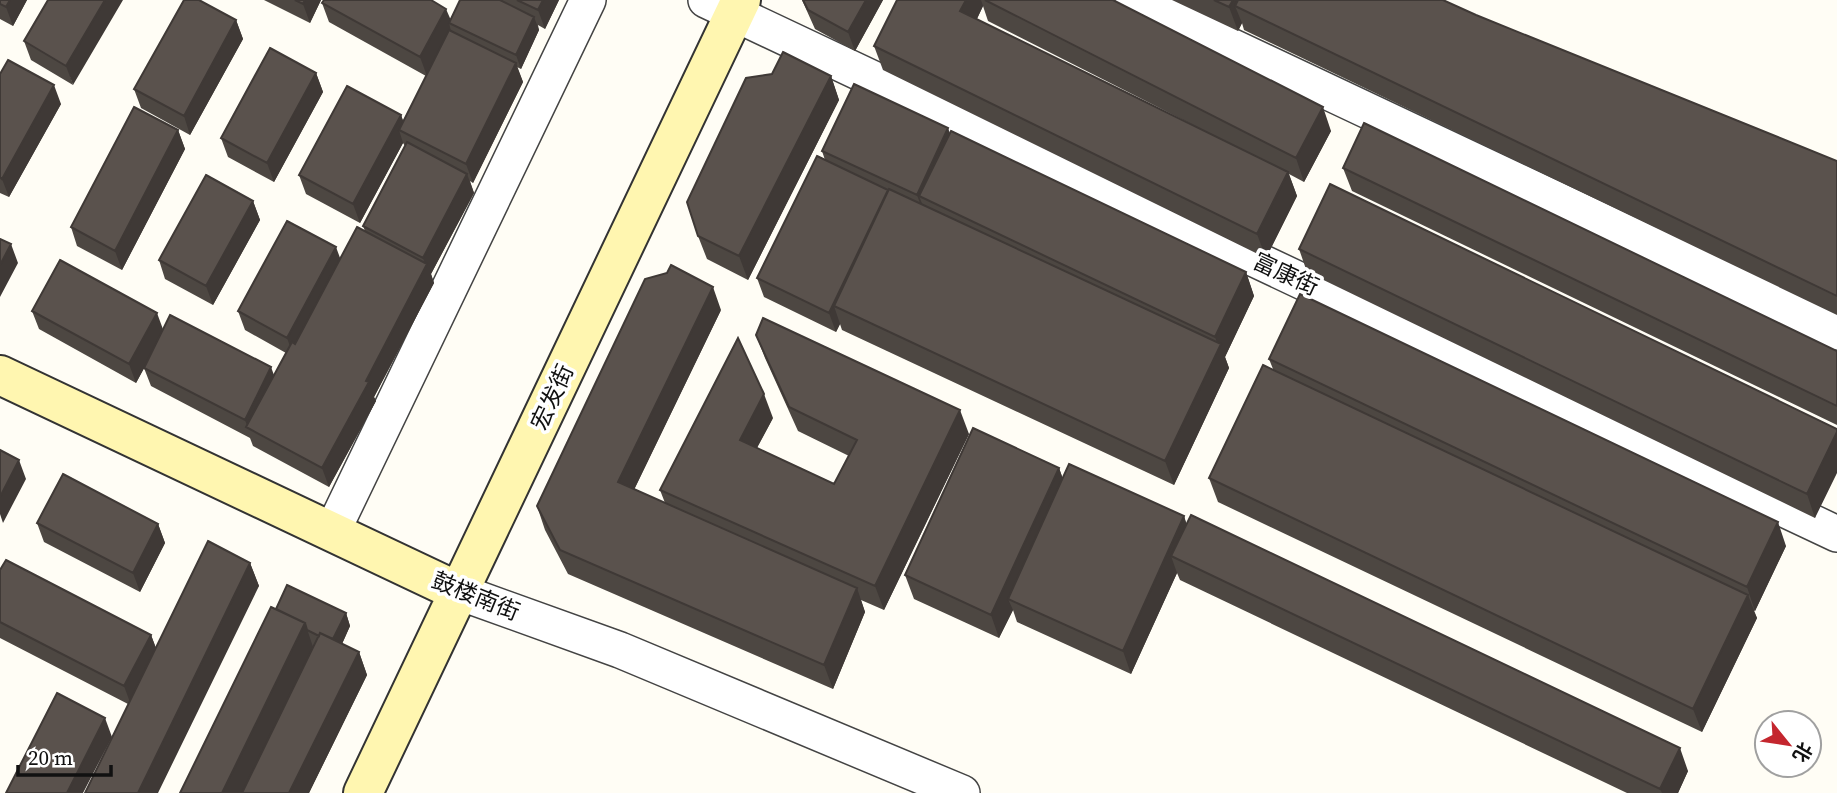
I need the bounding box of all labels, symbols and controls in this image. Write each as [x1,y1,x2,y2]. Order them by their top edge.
street label: 富康街 [1248,245,1324,303]
street label: 宏发街 [523,359,581,435]
street label: 鼓楼南街 [427,564,525,628]
north arrow [1753,709,1823,779]
scale bar [18,734,110,778]
text: 北 [1787,738,1819,767]
text: 20 m [28,743,73,772]

